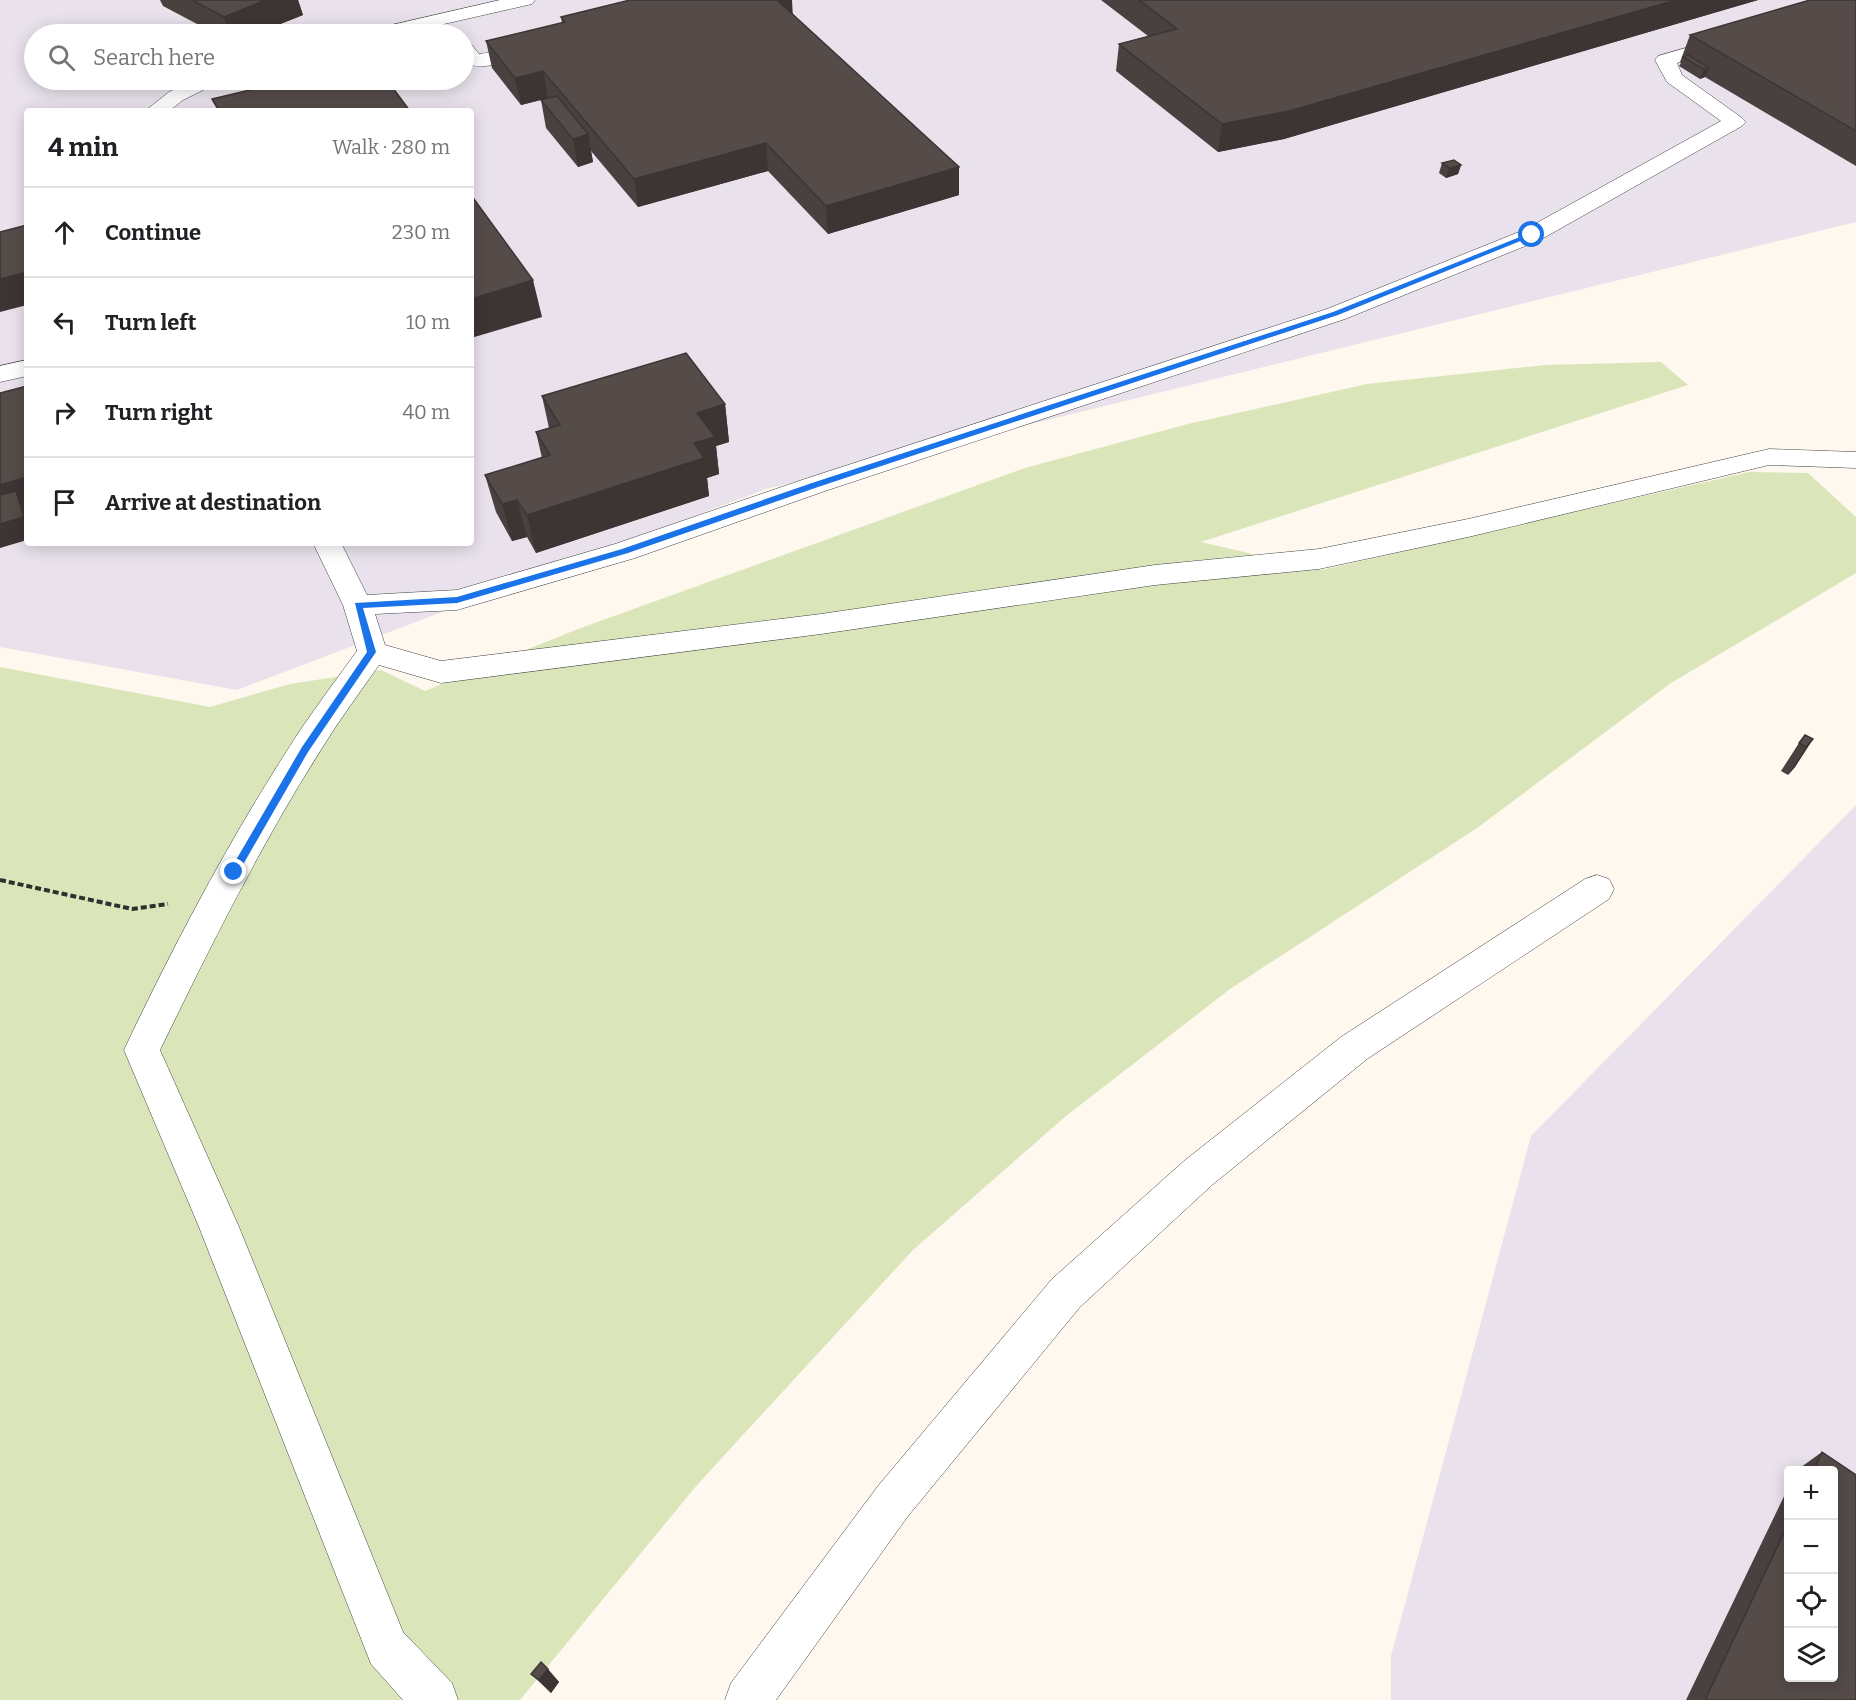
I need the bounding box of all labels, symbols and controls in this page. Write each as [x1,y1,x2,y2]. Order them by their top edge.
search box [24,24,474,90]
icon: search [45,41,78,74]
text: Search here [93,44,215,71]
text: 4 min [48,132,118,163]
text: Walk · 280 m [332,135,450,159]
icon: ahead [48,216,81,249]
text: Continue [105,219,201,246]
text: 230 m [392,220,450,244]
route start [1518,221,1544,247]
icon: left [48,306,81,339]
text: Turn left [105,309,197,336]
text: 10 m [406,310,450,334]
icon: right [48,396,81,429]
text: Turn right [105,399,213,426]
text: 40 m [402,400,450,424]
icon: arrive [48,486,81,519]
text: Arrive at destination [105,489,321,516]
route end [220,858,246,884]
map controls [1784,1466,1838,1682]
button: + [1784,1466,1838,1520]
button: − [1784,1520,1838,1574]
button: locate [1784,1574,1838,1628]
button: layers [1784,1628,1838,1682]

